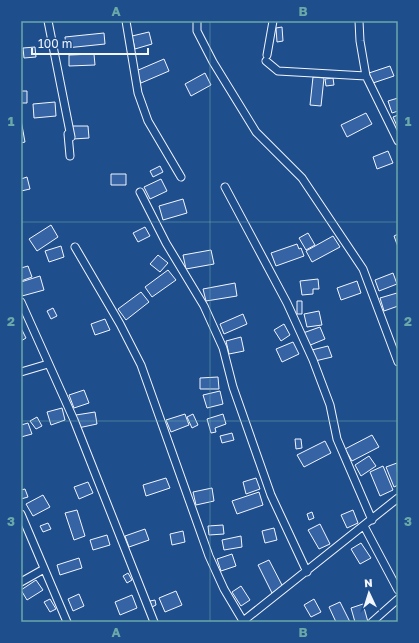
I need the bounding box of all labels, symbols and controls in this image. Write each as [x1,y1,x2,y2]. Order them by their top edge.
text: A [111,3,121,19]
text: B [298,3,308,19]
scale bar [32,30,148,56]
text: 100 m [38,36,72,51]
text: 1 [8,113,15,129]
text: 1 [405,113,412,129]
text: 2 [7,313,15,329]
text: 2 [404,313,412,329]
text: 3 [7,513,15,529]
text: 3 [404,513,412,529]
north arrow [349,573,389,613]
text: N [364,576,373,589]
text: A [111,624,121,640]
text: B [298,624,308,640]

